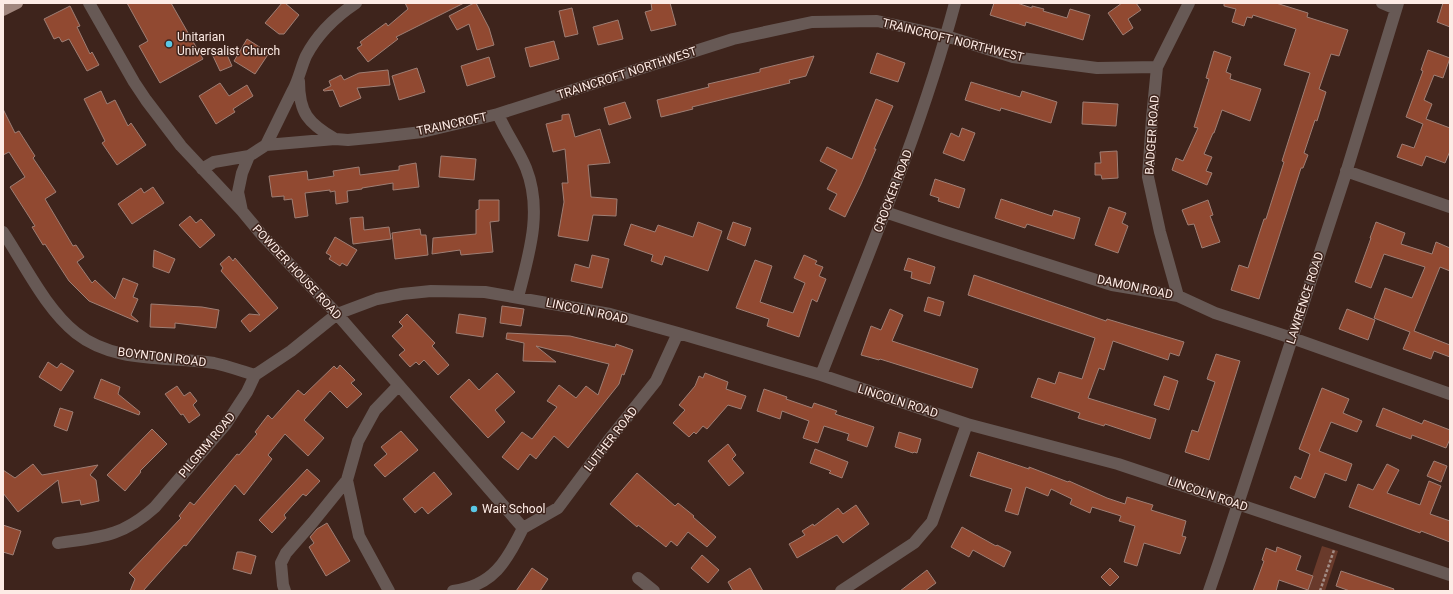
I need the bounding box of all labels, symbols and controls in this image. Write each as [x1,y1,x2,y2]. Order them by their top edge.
street label: TRAINCROFT NORTHWEST [881,16,1025,64]
place label: Unitarian Universalist Church [177,30,280,58]
marker: Unitarian Universalist Church [164,39,174,49]
street label: TRAINCROFT NORTHWEST [556,44,698,102]
street label: BADGER ROAD [1142,95,1162,175]
street label: TRAINCROFT [416,110,488,138]
street label: CROCKER ROAD [871,148,915,234]
street label: POWDER HOUSE ROAD [249,222,345,322]
street label: LAWRENCE ROAD [1283,250,1327,346]
street label: DAMON ROAD [1096,272,1174,302]
street label: LINCOLN ROAD [545,295,629,327]
street label: BOYNTON ROAD [117,345,207,369]
street label: LINCOLN ROAD [856,381,940,421]
street label: LUTHER ROAD [581,404,641,474]
street label: PILGRIM ROAD [176,410,238,480]
street label: LINCOLN ROAD [1166,474,1250,514]
place label: Wait School [482,502,545,516]
marker: Wait School [469,504,479,514]

